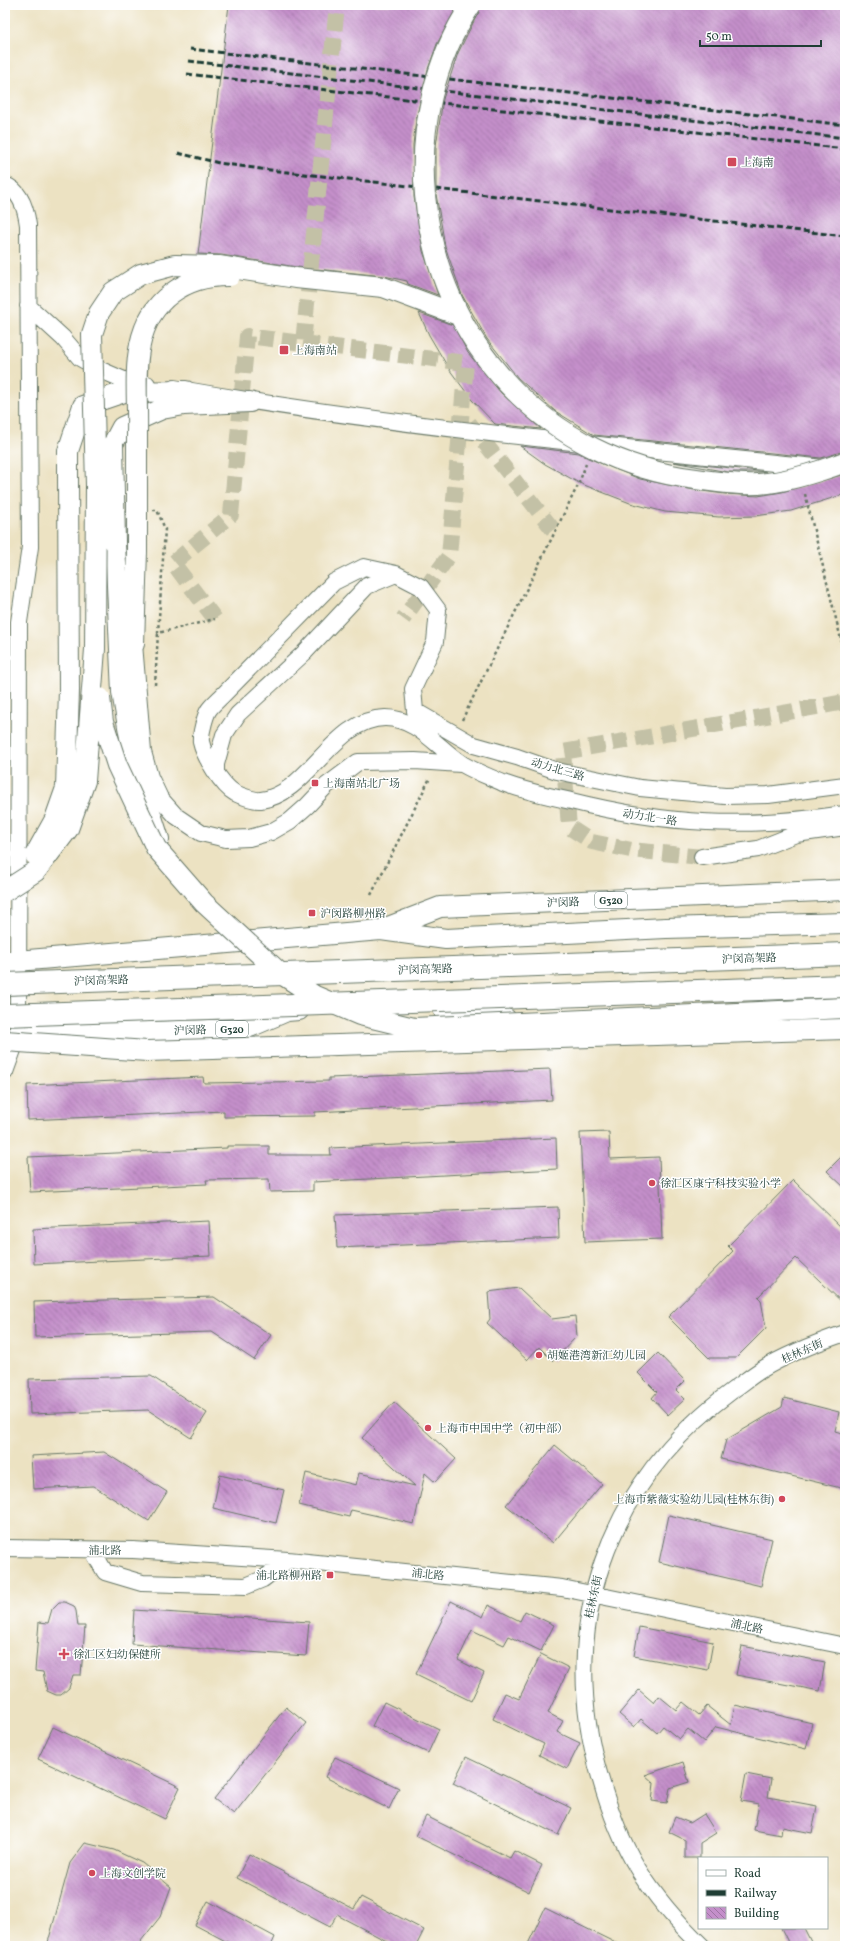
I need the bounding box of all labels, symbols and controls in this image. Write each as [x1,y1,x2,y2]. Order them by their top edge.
scale bar [700,22,821,48]
text: 50 m [706,29,732,45]
marker: 上海南 [726,156,738,168]
place label: 上海南 [741,156,774,171]
marker: 上海南站 [278,344,290,356]
place label: 上海南站 [293,344,337,359]
street label: 动力北三路 [529,756,586,785]
place label: 上海南站北广场 [323,777,400,792]
marker: 上海南站北广场 [310,778,320,788]
street label: 动力北一路 [621,807,678,830]
road number: G320 [595,892,627,908]
street label: 沪闵路 [546,895,580,912]
place label: 沪闵路柳州路 [320,907,386,922]
marker: 沪闵路柳州路 [307,908,317,918]
street label: 沪闵高架路 [721,951,777,968]
street label: 沪闵高架路 [397,962,453,979]
street label: 沪闵高架路 [73,973,129,990]
road number: G320 [216,1021,248,1037]
street label: 沪闵路 [173,1023,207,1040]
place label: 徐汇区康宁科技实验小学 [660,1177,781,1192]
marker: 徐汇区康宁科技实验小学 [647,1178,657,1188]
street label: 桂林东街 [779,1337,826,1368]
place label: 胡姬港湾新汇幼儿园 [547,1349,646,1364]
marker: 胡姬港湾新汇幼儿园 [534,1350,544,1360]
place label: 上海市中国中学（初中部） [436,1422,568,1437]
marker: 上海市中国中学（初中部） [423,1423,433,1433]
place label: 上海市紫薇实验幼儿园(桂林东街) [614,1493,774,1508]
marker: 上海市紫薇实验幼儿园(桂林东街) [777,1494,787,1504]
street label: 浦北路 [89,1544,122,1559]
street label: 浦北路 [411,1566,445,1585]
place label: 浦北路柳州路 [256,1569,322,1584]
marker: 浦北路柳州路 [325,1570,335,1580]
street label: 桂林东街 [583,1574,606,1620]
street label: 浦北路 [729,1617,764,1638]
marker: 徐汇区妇幼保健所 [58,1648,70,1660]
place label: 徐汇区妇幼保健所 [73,1648,161,1663]
legend [698,1857,828,1929]
text: Road [734,1866,761,1882]
place label: 上海文创学院 [100,1867,166,1882]
marker: 上海文创学院 [87,1868,97,1878]
text: Railway [734,1886,777,1902]
text: Building [734,1906,779,1922]

